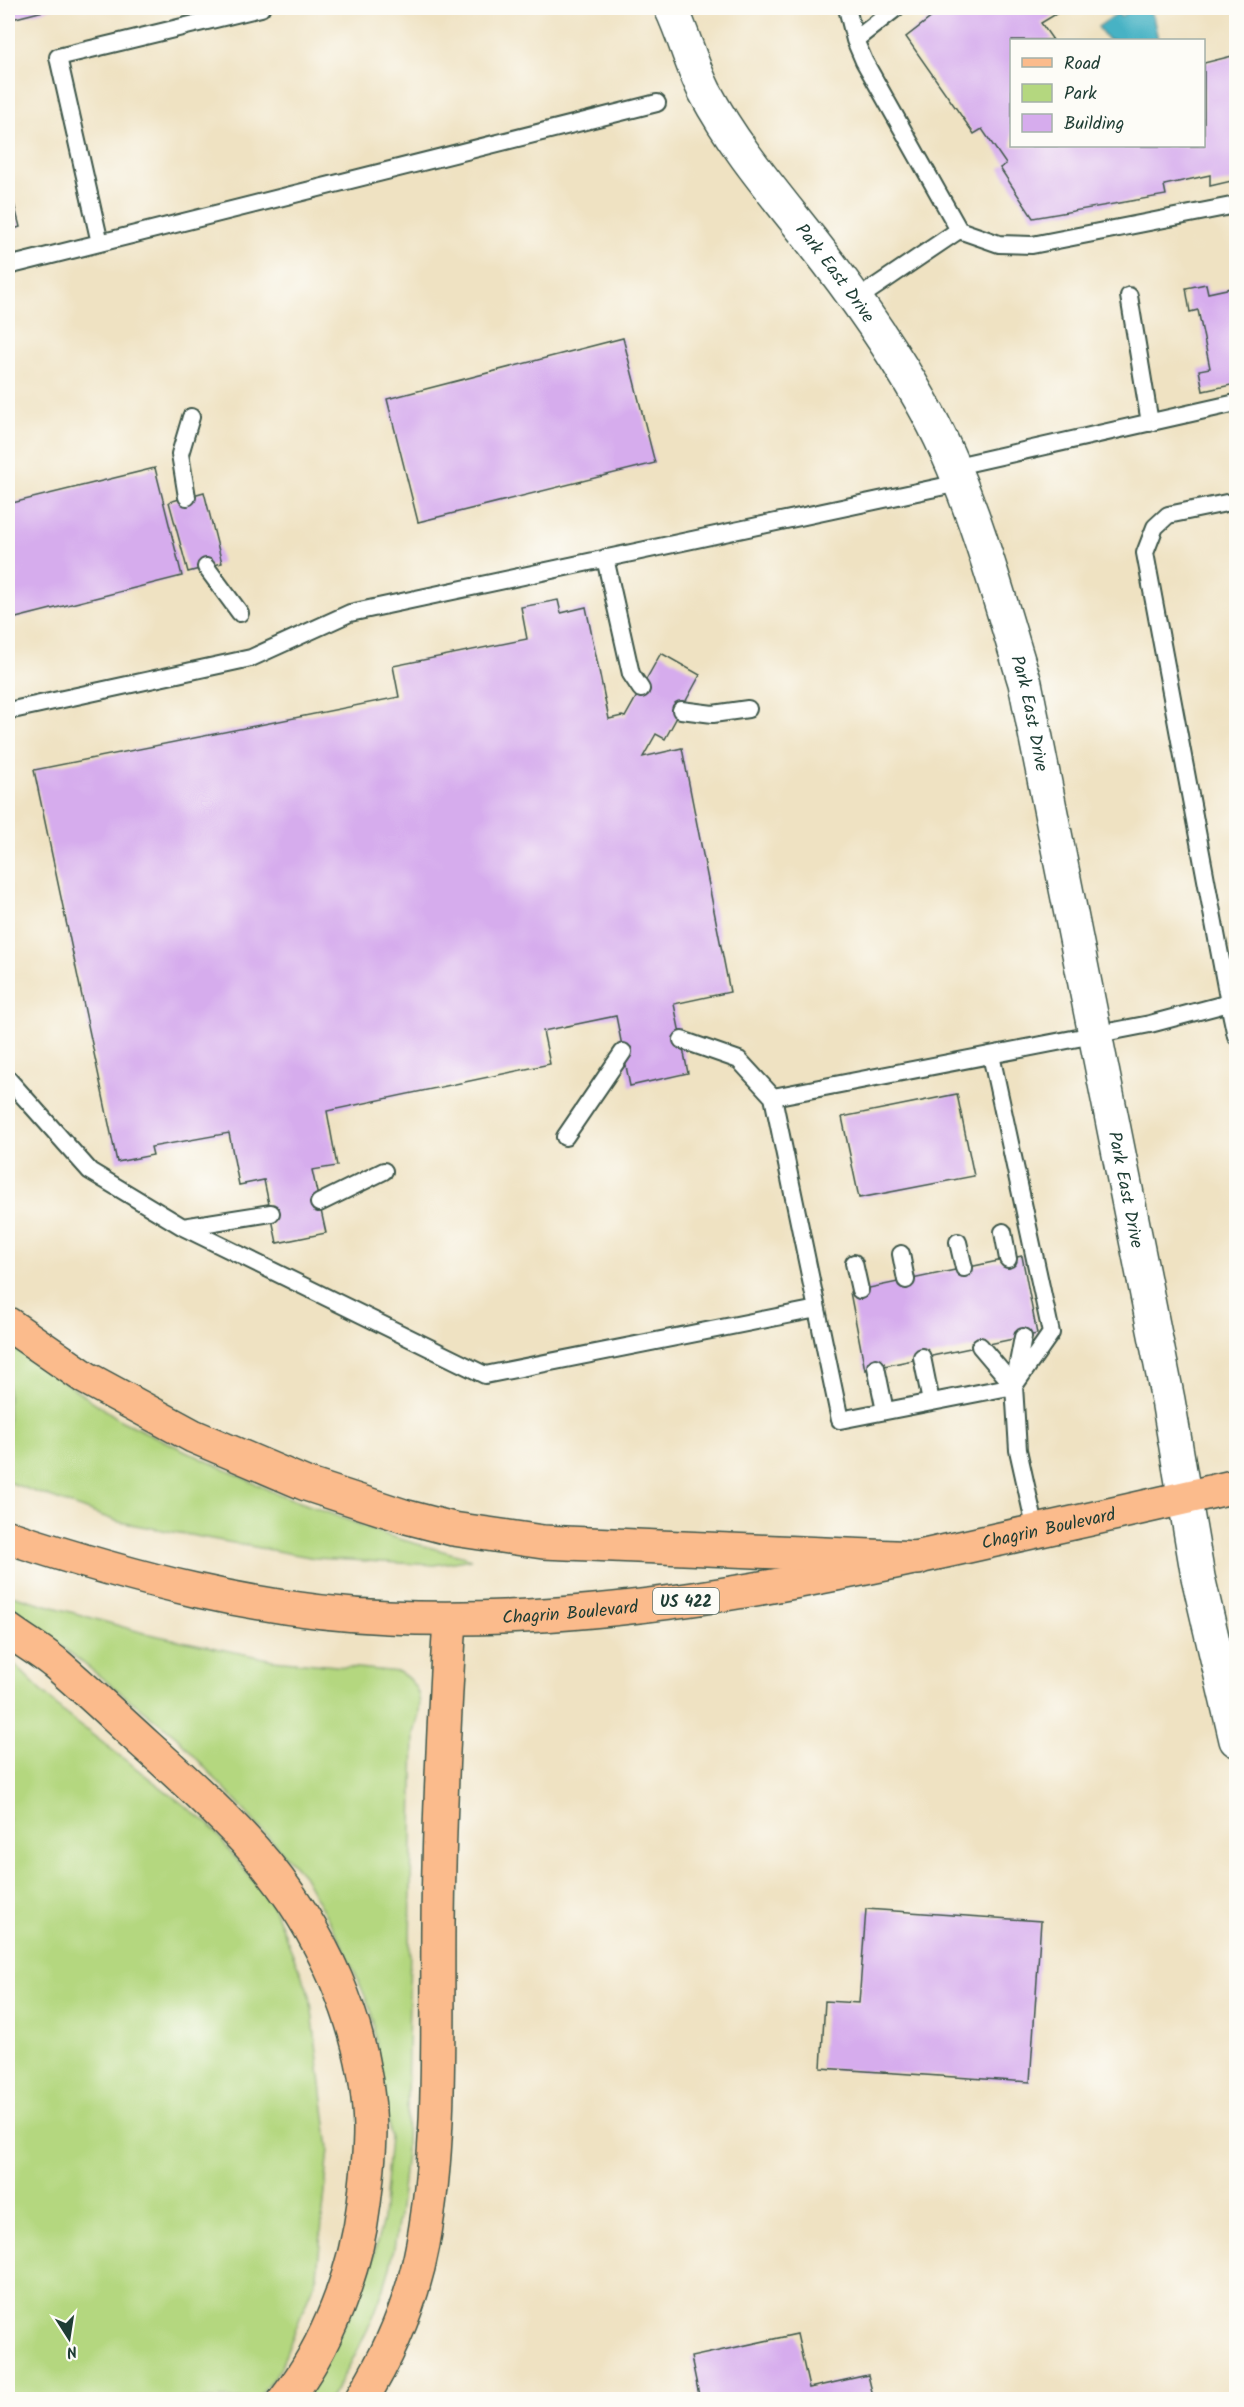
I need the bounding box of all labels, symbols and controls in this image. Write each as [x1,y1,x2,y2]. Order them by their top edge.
legend [1010,39,1205,147]
text: Road [1064,50,1101,79]
text: Park [1064,80,1097,109]
text: Building [1064,110,1124,139]
street label: Park East Drive [787,218,881,330]
street label: Park East Drive [1001,652,1055,774]
street label: Park East Drive [1099,1129,1150,1251]
street label: Chagrin Boulevard [979,1501,1119,1559]
road number: US 422 [653,1588,719,1614]
street label: Chagrin Boulevard [502,1593,641,1633]
north arrow [39,2308,99,2368]
text: N [64,2338,79,2364]

